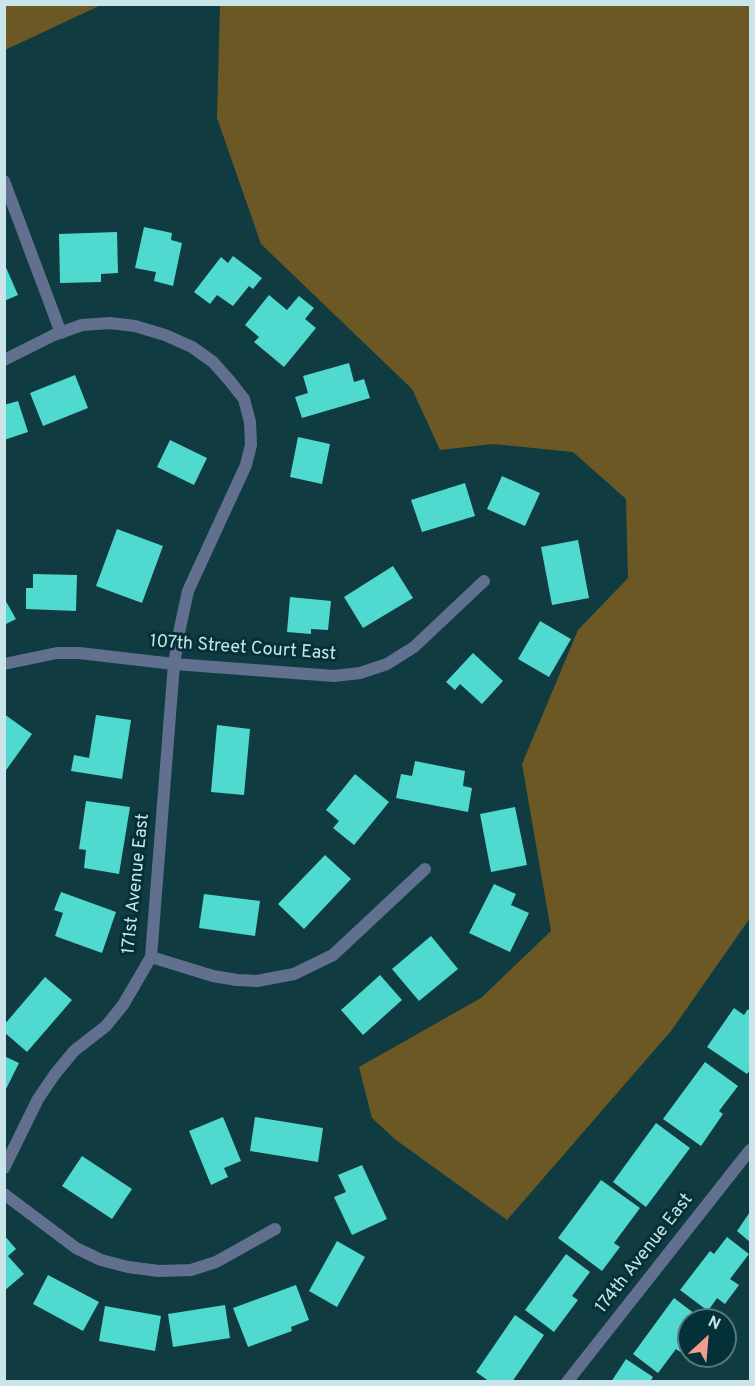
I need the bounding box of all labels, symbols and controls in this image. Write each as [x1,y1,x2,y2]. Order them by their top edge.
street label: 107th Street Court East [149,632,337,666]
street label: 171st Avenue East [119,812,155,956]
street label: 174th Avenue East [592,1190,698,1318]
north arrow [677,1308,737,1368]
text: N [704,1312,724,1335]

